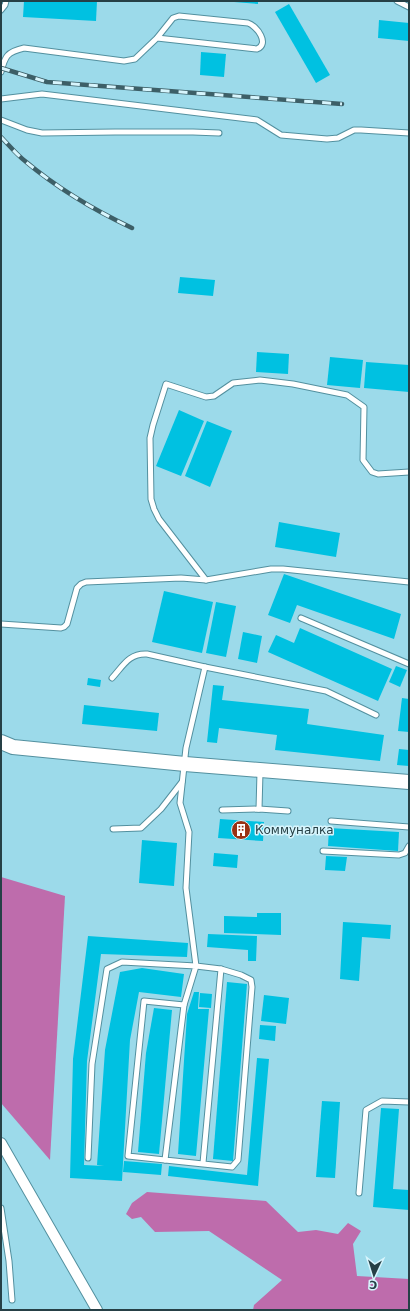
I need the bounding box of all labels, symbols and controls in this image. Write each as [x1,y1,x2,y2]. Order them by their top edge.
building icon: Коммуналка [230,819,252,841]
place label: Коммуналка [255,823,334,837]
north arrow [354,1255,394,1295]
text: С [369,1278,378,1291]

